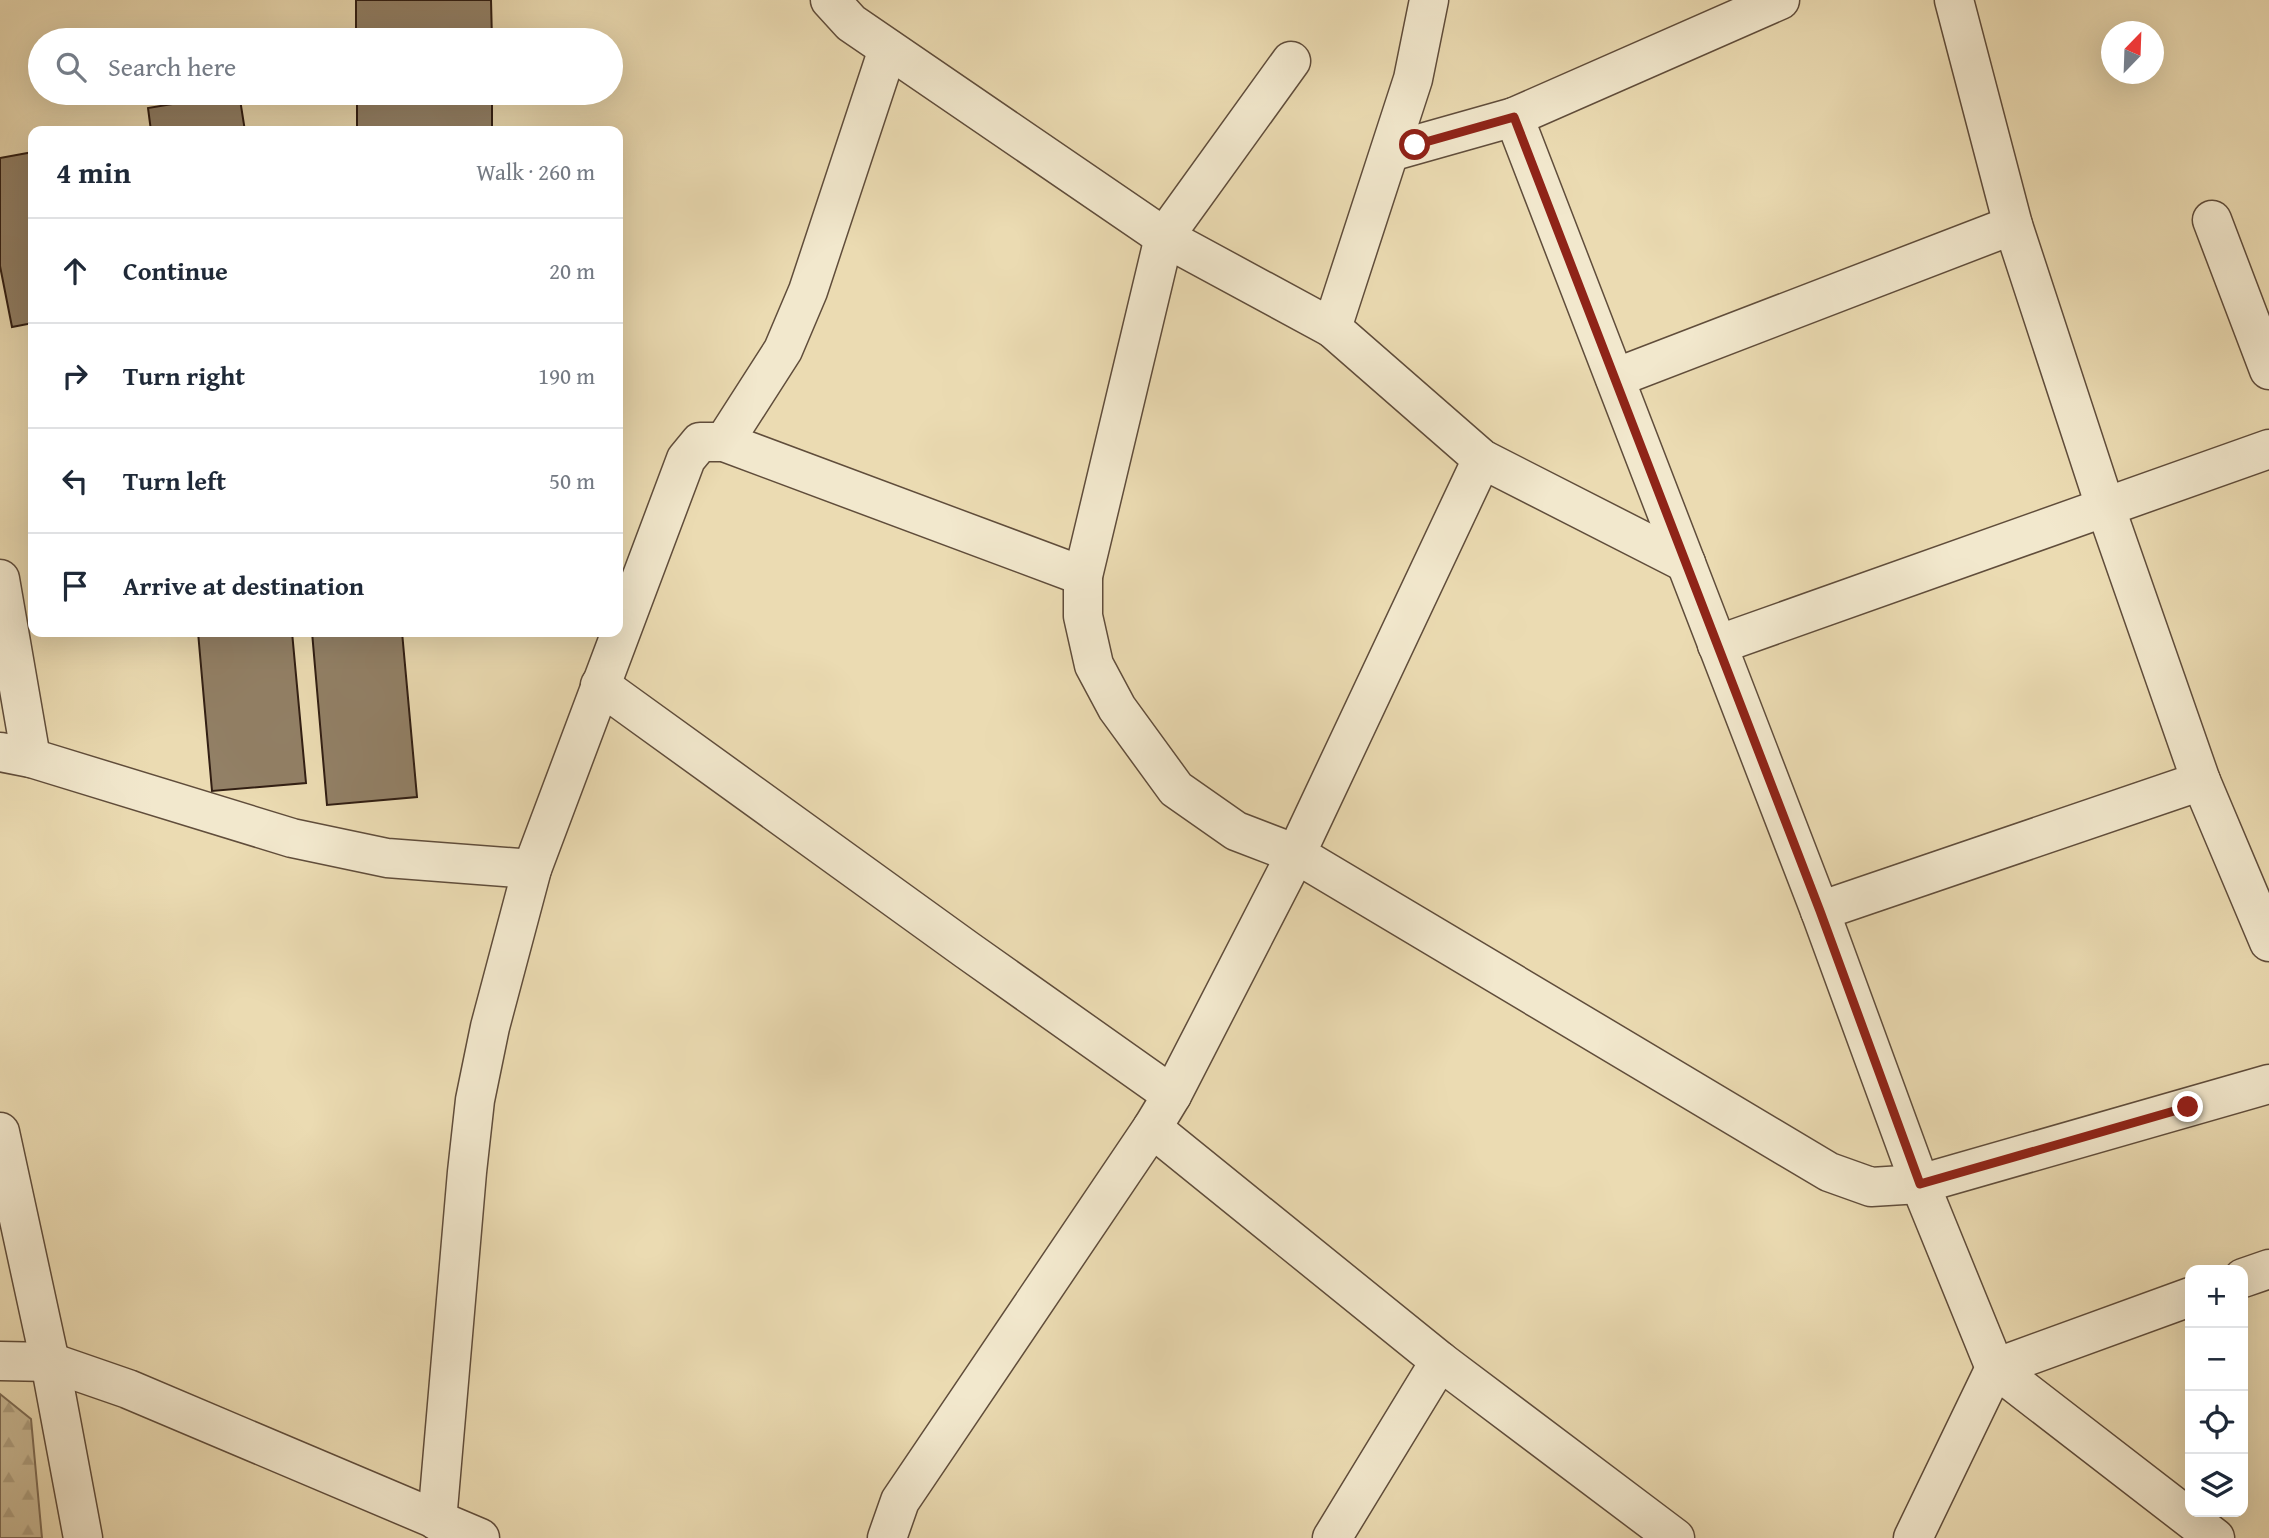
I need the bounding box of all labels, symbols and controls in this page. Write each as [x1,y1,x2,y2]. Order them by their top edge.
north arrow [2101,21,2164,84]
search box [28,28,623,105]
text: Search here [108,47,236,86]
icon: search [52,48,90,86]
route start [1399,129,1430,160]
text: 4 min [56,150,131,194]
text: Walk · 260 m [476,155,595,188]
text: Continue [123,251,228,290]
icon: ahead [56,252,94,290]
text: 20 m [549,254,595,287]
text: Turn right [123,356,245,395]
icon: right [56,357,94,395]
text: 190 m [538,359,595,392]
text: Turn left [123,461,226,500]
icon: left [56,462,94,500]
text: 50 m [549,464,595,497]
text: Arrive at destination [123,566,364,605]
icon: arrive [56,567,94,605]
route end [2172,1091,2203,1122]
map controls [2185,1265,2248,1517]
button: + [2185,1265,2248,1328]
button: − [2185,1328,2248,1391]
button: locate [2185,1391,2248,1454]
button: layers [2185,1454,2248,1517]

